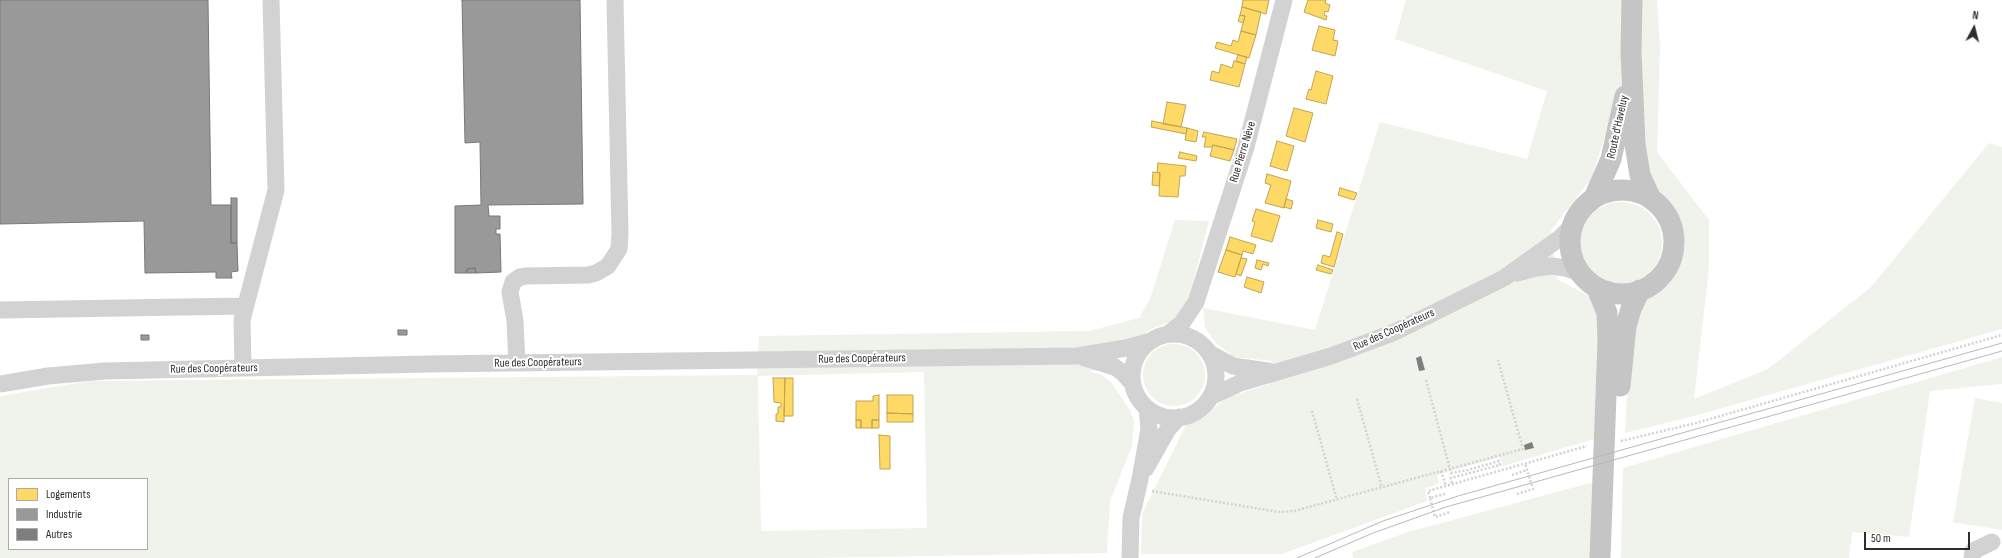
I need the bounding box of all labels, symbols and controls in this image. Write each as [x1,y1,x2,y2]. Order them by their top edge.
north arrow [1954,8,1994,48]
text: N [1972,9,1979,22]
street label: Route d'Haveluy [1604,94,1632,160]
street label: Rue Pierre Nève [1227,120,1259,184]
street label: Rue des Coopérateurs [1351,306,1437,354]
street label: Rue des Coopérateurs [818,351,906,367]
street label: Rue des Coopérateurs [494,355,582,371]
street label: Rue des Coopérateurs [170,361,258,377]
legend [8,478,148,550]
text: Logements [46,487,90,502]
text: Industrie [46,507,82,522]
scale bar [1866,524,1972,550]
text: Autres [46,527,72,542]
text: 50 m [1871,531,1891,546]

